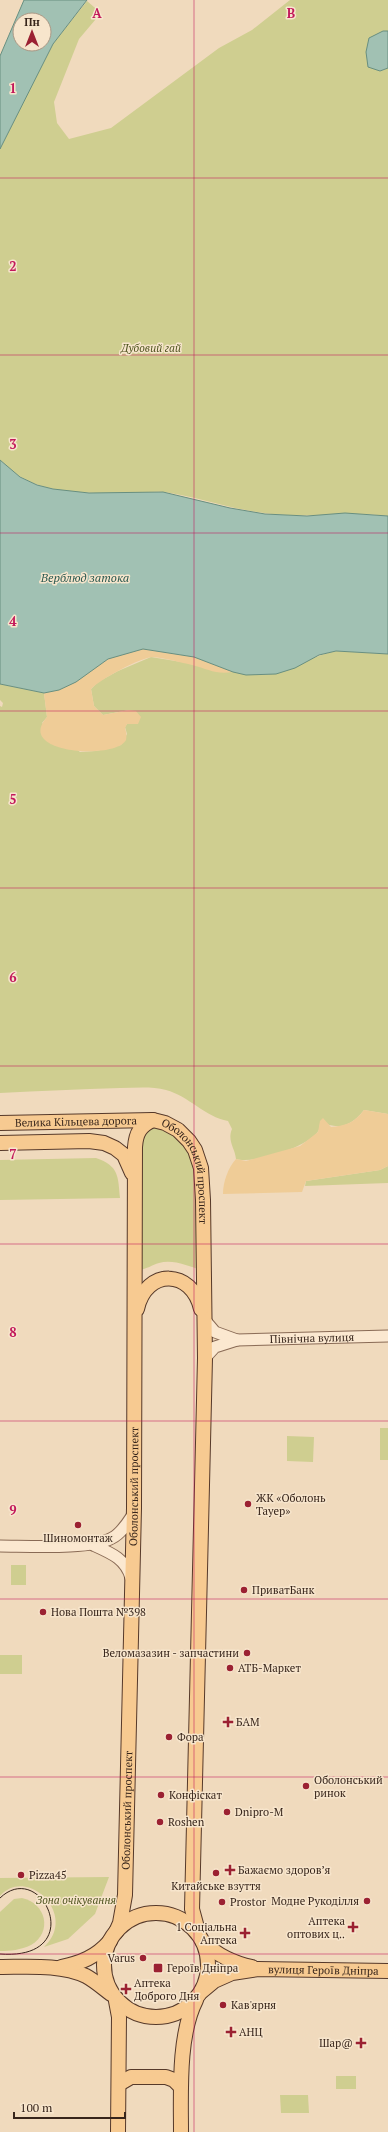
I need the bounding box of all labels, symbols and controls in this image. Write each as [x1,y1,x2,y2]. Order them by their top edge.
text: A [92,4,102,22]
text: B [287,4,295,22]
north arrow [12,12,52,52]
text: Пн [24,15,40,29]
text: 1 [9,79,17,97]
text: 2 [9,257,17,275]
park label: Дубовий гай [120,341,181,355]
text: 3 [9,435,17,453]
water label: Верблюд затока [40,570,129,585]
text: 4 [9,612,17,630]
text: 5 [9,790,17,808]
text: 6 [9,968,17,986]
street label: Велика Кільцева дорога [15,1113,138,1130]
street label: Оболонський проспект [159,1115,210,1225]
text: 7 [9,1145,17,1163]
text: 8 [9,1323,17,1341]
street label: Північна вулиця [270,1330,355,1346]
street label: Оболонський проспект [126,1426,141,1546]
place label: ЖК «Оболонь Тауер» [256,1491,326,1518]
marker: ЖК «Оболонь Тауер» [243,1499,253,1509]
text: 9 [9,1501,17,1519]
marker: Шиномонтаж [73,1520,83,1530]
place label: Шиномонтаж [43,1531,113,1545]
place label: ПриватБанк [252,1583,315,1597]
marker: ПриватБанк [239,1585,249,1595]
place label: Нова Пошта №398 [51,1605,146,1619]
marker: Нова Пошта №398 [38,1607,48,1617]
place label: Веломазазин - запчастини [103,1646,239,1660]
marker: Веломазазин - запчастини [242,1648,252,1658]
place label: АТБ-Маркет [238,1661,301,1675]
marker: АТБ-Маркет [225,1663,235,1673]
place label: БАМ [236,1715,260,1729]
marker: БАМ [223,1717,233,1727]
place label: Фора [177,1730,204,1744]
marker: Фора [164,1732,174,1742]
street label: Оболонський проспект [119,1750,135,1870]
place label: Оболонський ринок [314,1773,383,1800]
marker: Оболонський ринок [301,1781,311,1791]
place label: Конфіскат [169,1788,222,1802]
marker: Конфіскат [156,1790,166,1800]
place label: Dnipro-M [235,1805,284,1819]
marker: Dnipro-M [222,1807,232,1817]
place label: Roshen [168,1815,205,1829]
marker: Roshen [155,1817,165,1827]
place label: Бажаємо здоровʼя [238,1863,331,1877]
marker: Бажаємо здоровʼя [225,1865,235,1875]
place label: Pizza45 [29,1868,67,1882]
marker: Китайське взуття [211,1868,221,1878]
marker: Pizza45 [16,1870,26,1880]
place label: Китайське взуття [171,1879,261,1893]
park label: Зона очікування [36,1893,116,1907]
place label: Модне Рукоділля [271,1894,359,1908]
place label: Prostor [230,1895,267,1909]
marker: Модне Рукоділля [362,1896,372,1906]
marker: Prostor [217,1897,227,1907]
place label: Аптека оптових ц‥ [287,1914,345,1941]
place label: 1 Соціальна Аптека [176,1920,237,1947]
marker: Аптека оптових ц‥ [348,1922,358,1932]
marker: 1 Соціальна Аптека [240,1928,250,1938]
place label: Varus [108,1951,135,1965]
marker: Varus [138,1953,148,1963]
place label: Героїв Дніпра [167,1961,239,1975]
marker: Героїв Дніпра [152,1962,164,1974]
street label: вулиця Героїв Дніпра [268,1962,379,1978]
place label: Аптека Доброго Дня [134,1976,199,2003]
marker: Аптека Доброго Дня [121,1984,131,1994]
place label: Кав'ярня [231,1998,276,2012]
marker: Кав'ярня [218,2000,228,2010]
place label: АНЦ [239,2025,263,2039]
marker: АНЦ [226,2027,236,2037]
place label: Шар@ [319,2036,353,2050]
marker: Шар@ [356,2038,366,2048]
scale bar [14,2094,125,2120]
text: 100 m [20,2100,53,2115]

